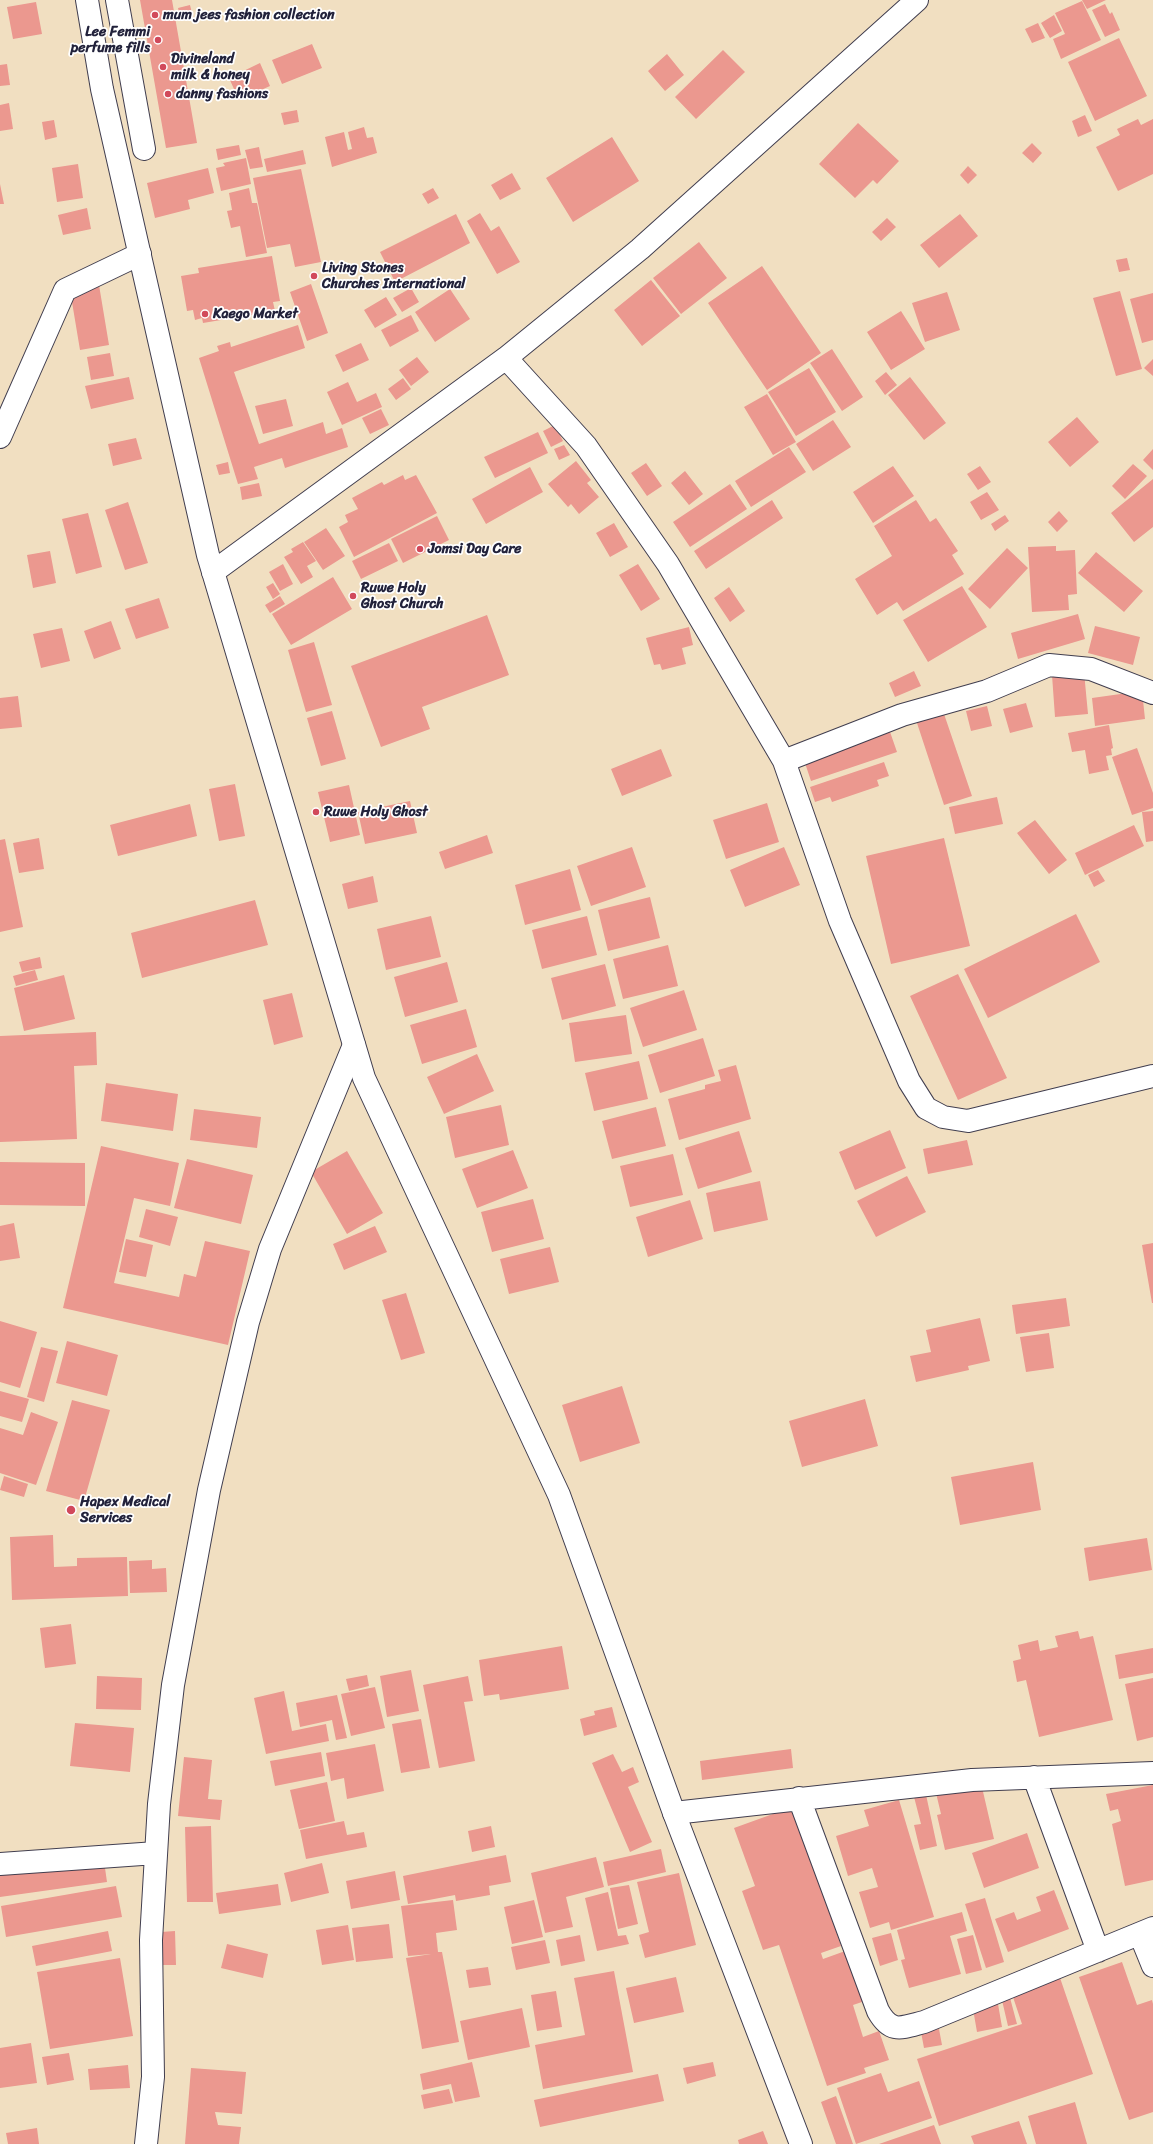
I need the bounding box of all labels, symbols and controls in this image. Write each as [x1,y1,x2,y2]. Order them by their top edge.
place label: mum jees fashion collection [163,7,335,23]
marker: mum jees fashion collection [150,10,160,20]
place label: Lee Femmi perfume fills [71,24,150,56]
marker: Lee Femmi perfume fills [153,35,163,45]
place label: Divineland milk & honey [171,51,250,84]
marker: Divineland milk & honey [158,62,168,72]
place label: danny fashions [176,86,268,102]
marker: danny fashions [163,89,173,99]
place label: Living Stones Churches International [322,260,465,292]
marker: Living Stones Churches International [309,271,319,281]
place label: Kaego Market [213,306,298,322]
marker: Kaego Market [200,309,210,319]
place label: Jomsi Day Care [428,541,521,557]
marker: Jomsi Day Care [415,544,425,554]
place label: Ruwe Holy Ghost Church [361,580,444,612]
marker: Ruwe Holy Ghost Church [348,591,358,601]
place label: Ruwe Holy Ghost [324,804,428,820]
marker: Ruwe Holy Ghost [311,807,321,817]
place label: Hapex Medical Services [80,1494,170,1526]
marker: Hapex Medical Services [65,1504,77,1516]

